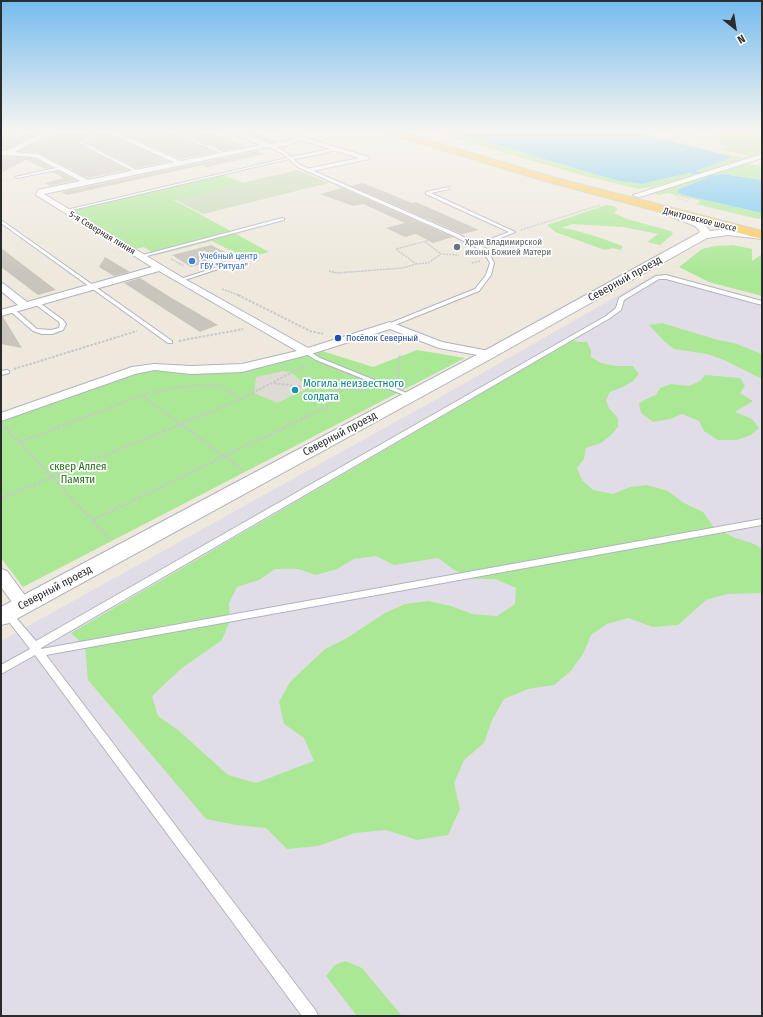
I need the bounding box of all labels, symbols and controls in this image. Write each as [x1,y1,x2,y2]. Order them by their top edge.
north arrow [715,8,755,48]
text: N [735,32,747,46]
street label: Дмитровское шоссе [662,206,738,234]
street label: 5-я Северная линия [67,209,137,257]
place label: Храм Владимирской иконы Божией Матери [465,237,551,258]
marker: Храм Владимирской иконы Божией Матери [452,242,462,252]
place label: Учебный центр ГБУ "Ритуал" [200,251,258,272]
street label: Северный проезд [586,253,664,305]
marker: Учебный центр ГБУ "Ритуал" [187,256,197,266]
marker: Посёлок Северный [333,333,343,343]
place label: Посёлок Северный [346,333,418,343]
place label: Могила неизвестного солдата [303,377,404,403]
marker: Могила неизвестного солдата [290,385,300,395]
street label: Северный проезд [301,409,379,459]
park label: сквер Аллея Памяти [49,460,107,486]
street label: Северный проезд [16,563,94,613]

